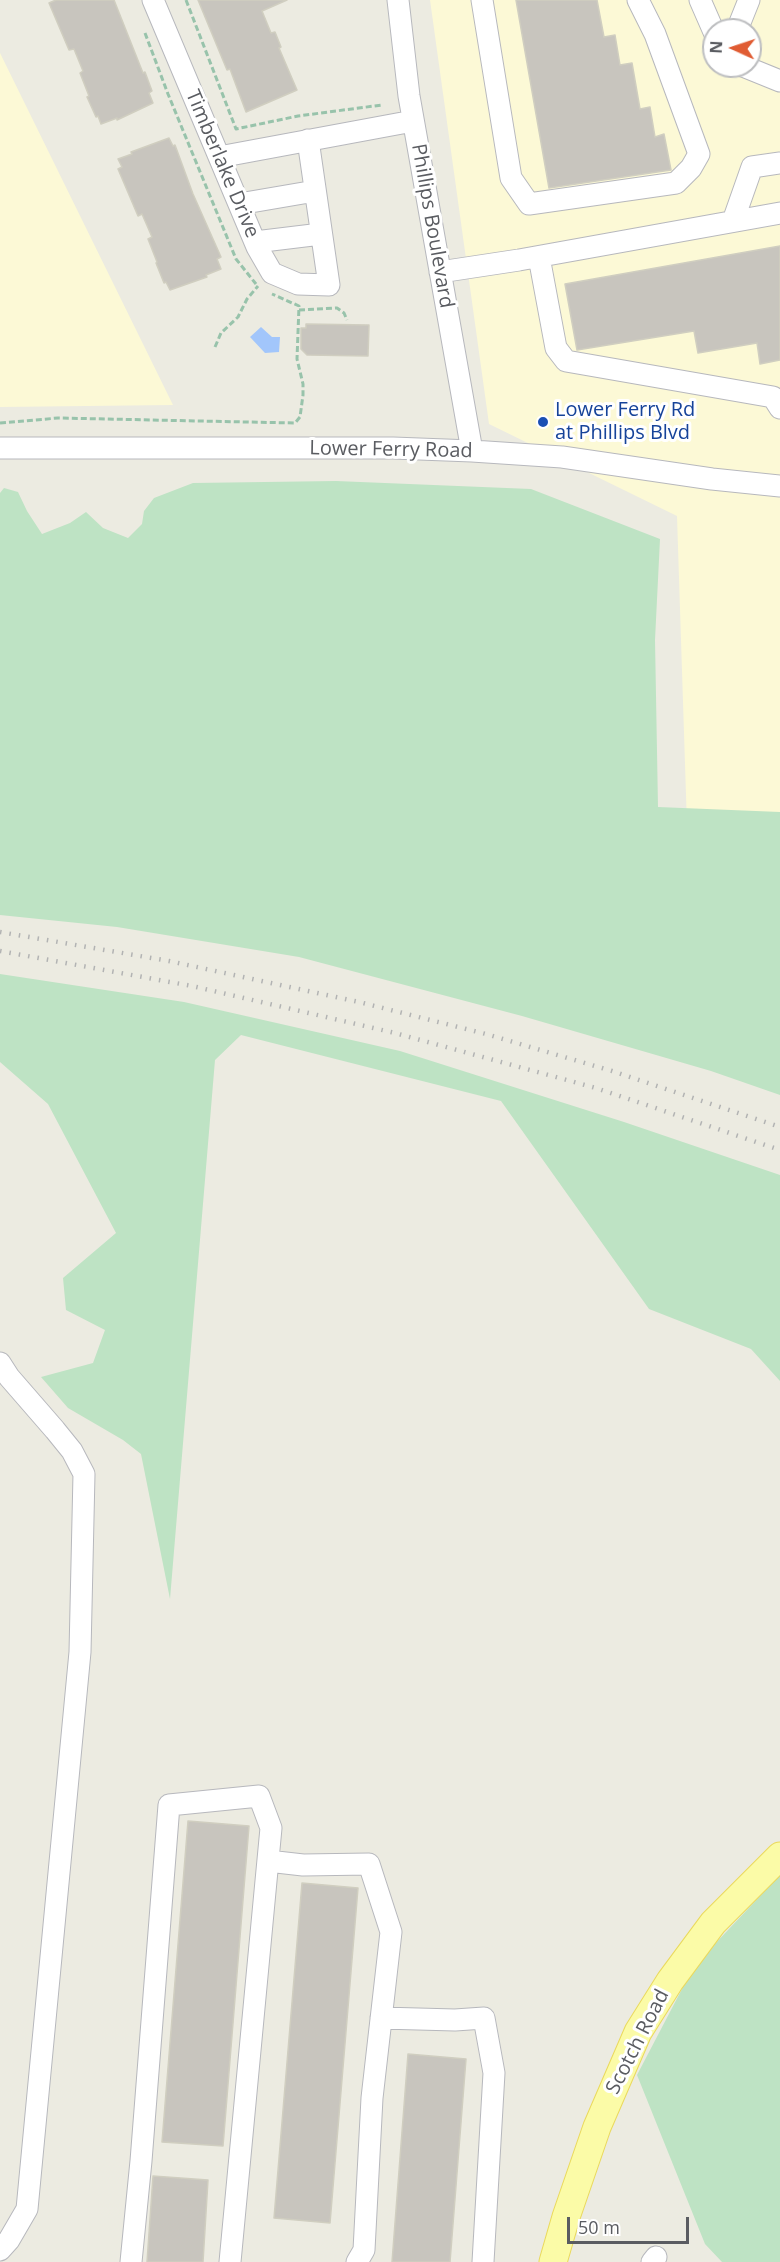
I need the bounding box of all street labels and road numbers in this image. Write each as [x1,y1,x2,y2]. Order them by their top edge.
street label: Timberlake Drive [180,86,264,242]
street label: Phillips Boulevard [406,142,458,310]
street label: Lower Ferry Road [309,437,473,463]
street label: Scotch Road [601,1986,675,2098]

